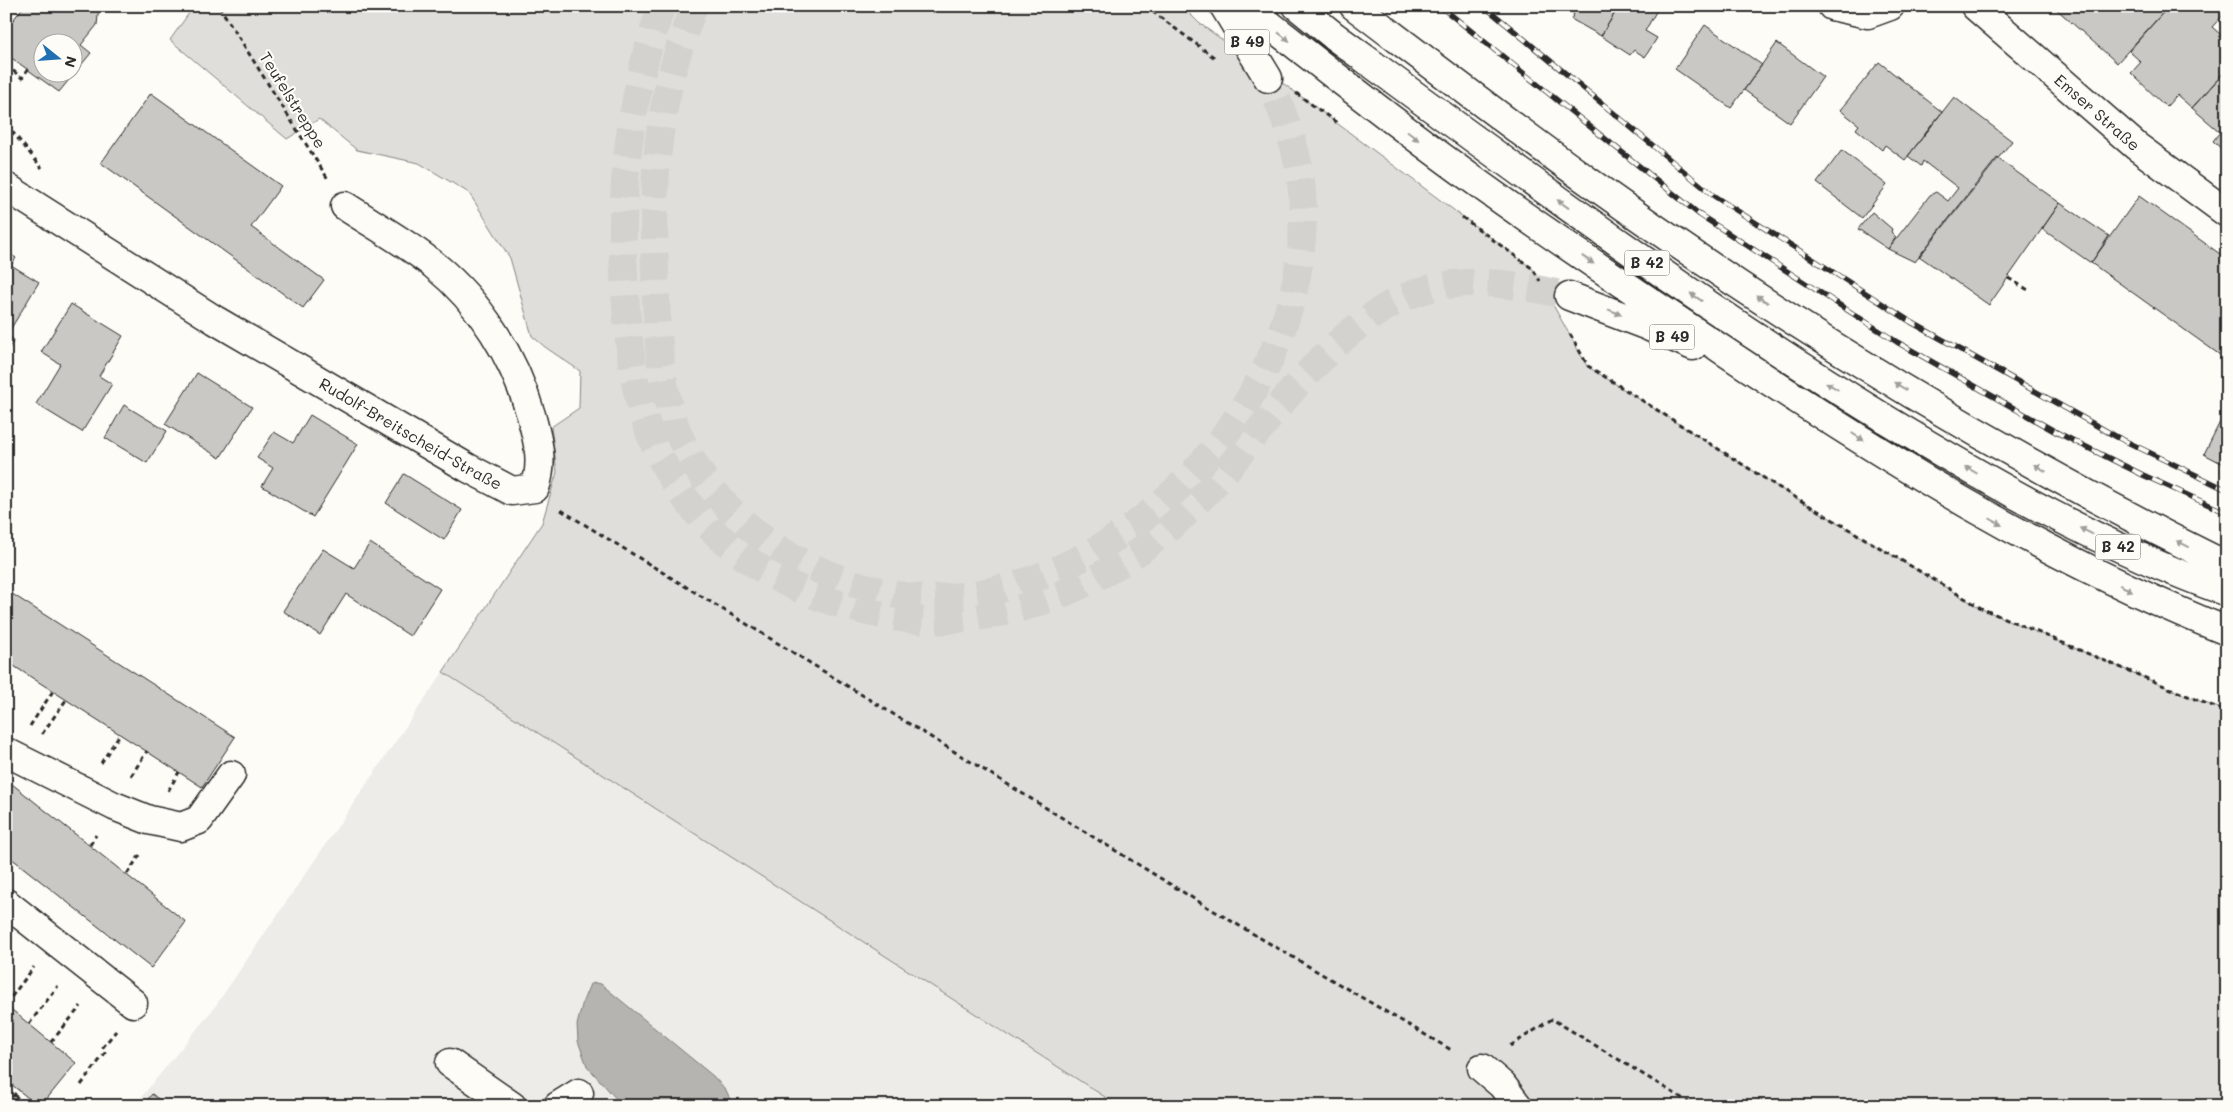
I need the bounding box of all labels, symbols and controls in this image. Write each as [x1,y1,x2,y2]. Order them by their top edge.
road number: B 49 [1224,30,1270,54]
one-way arrow [1278,31,1291,42]
north arrow [32,32,82,82]
street label: Teufelstreppe [255,47,332,152]
text: N [60,54,82,70]
street label: Emser Straße [2050,69,2145,155]
one-way arrow [1406,130,1419,141]
one-way arrow [1557,198,1570,209]
road number: B 42 [1624,250,1670,276]
one-way arrow [1582,256,1595,265]
one-way arrow [1690,292,1703,302]
one-way arrow [1755,294,1769,304]
one-way arrow [1608,309,1622,317]
road number: B 49 [1650,324,1694,350]
street label: Rudolf-Breitscheid-Straße [316,372,506,494]
one-way arrow [1826,381,1839,390]
one-way arrow [1893,381,1906,390]
one-way arrow [1851,432,1864,441]
one-way arrow [2033,463,2046,472]
one-way arrow [1965,465,1978,474]
one-way arrow [1990,517,2003,526]
one-way arrow [2079,527,2093,535]
road number: B 42 [2096,534,2140,560]
one-way arrow [2176,540,2190,548]
one-way arrow [2119,585,2133,593]

